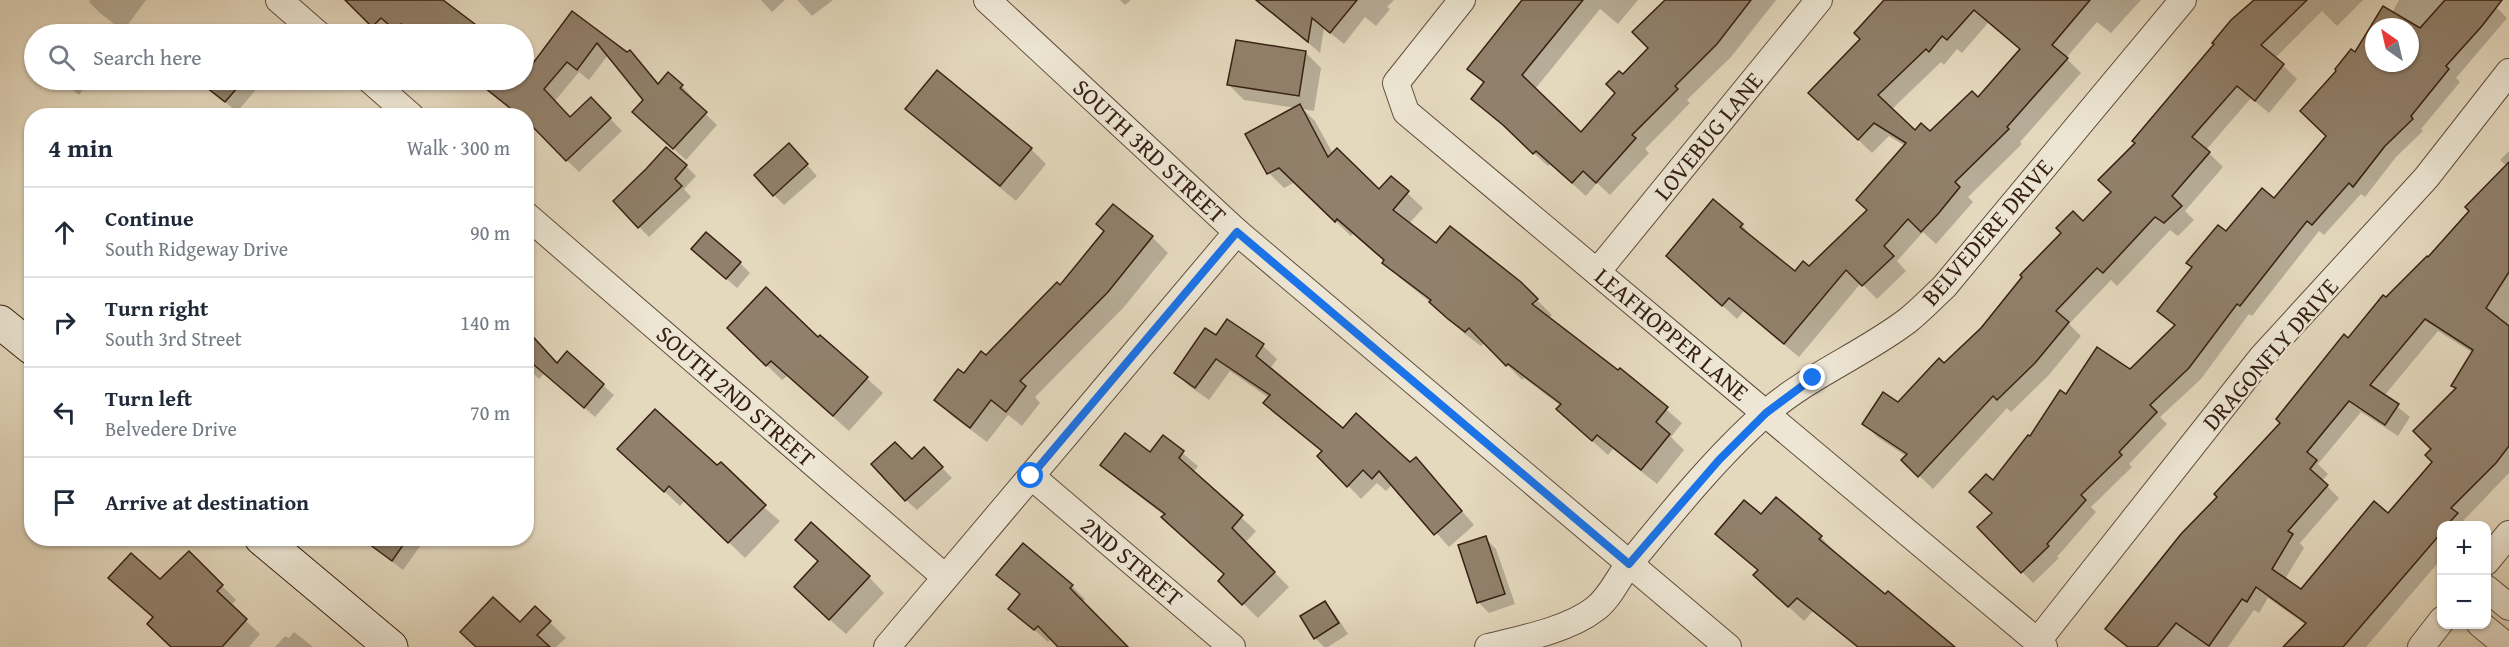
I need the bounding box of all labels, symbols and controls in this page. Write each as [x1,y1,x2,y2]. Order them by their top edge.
north arrow [2365,18,2419,72]
search box [24,24,534,90]
icon: search [45,41,78,74]
text: Search here [93,41,202,73]
street label: LOVEBUG LANE [1645,64,1771,208]
street label: SOUTH 3RD STREET [1065,70,1235,232]
text: 4 min [48,128,113,167]
text: Walk · 300 m [407,133,510,162]
street label: BELVEDERE DRIVE [1913,151,2061,313]
text: Continue [105,202,194,234]
icon: ahead [48,216,81,249]
text: 90 m [470,218,510,247]
text: South Ridgeway Drive [105,234,288,263]
street label: LEAFHOPPER LANE [1587,259,1757,409]
street label: DRAGONFLY DRIVE [2194,270,2346,438]
text: Turn right [105,292,208,324]
icon: right [48,306,81,339]
text: 140 m [460,308,510,337]
street label: SOUTH 2ND STREET [649,317,823,475]
text: South 3rd Street [105,324,242,353]
route end [1799,364,1825,390]
text: Turn left [105,382,192,414]
icon: left [48,396,81,429]
text: 70 m [470,398,510,427]
text: Belvedere Drive [105,414,237,443]
route start [1017,462,1043,488]
icon: arrive [48,486,81,519]
text: Arrive at destination [105,486,309,518]
street label: 2ND STREET [1073,508,1191,614]
map controls [2437,521,2491,629]
button: + [2437,521,2491,575]
button: − [2437,575,2491,629]

